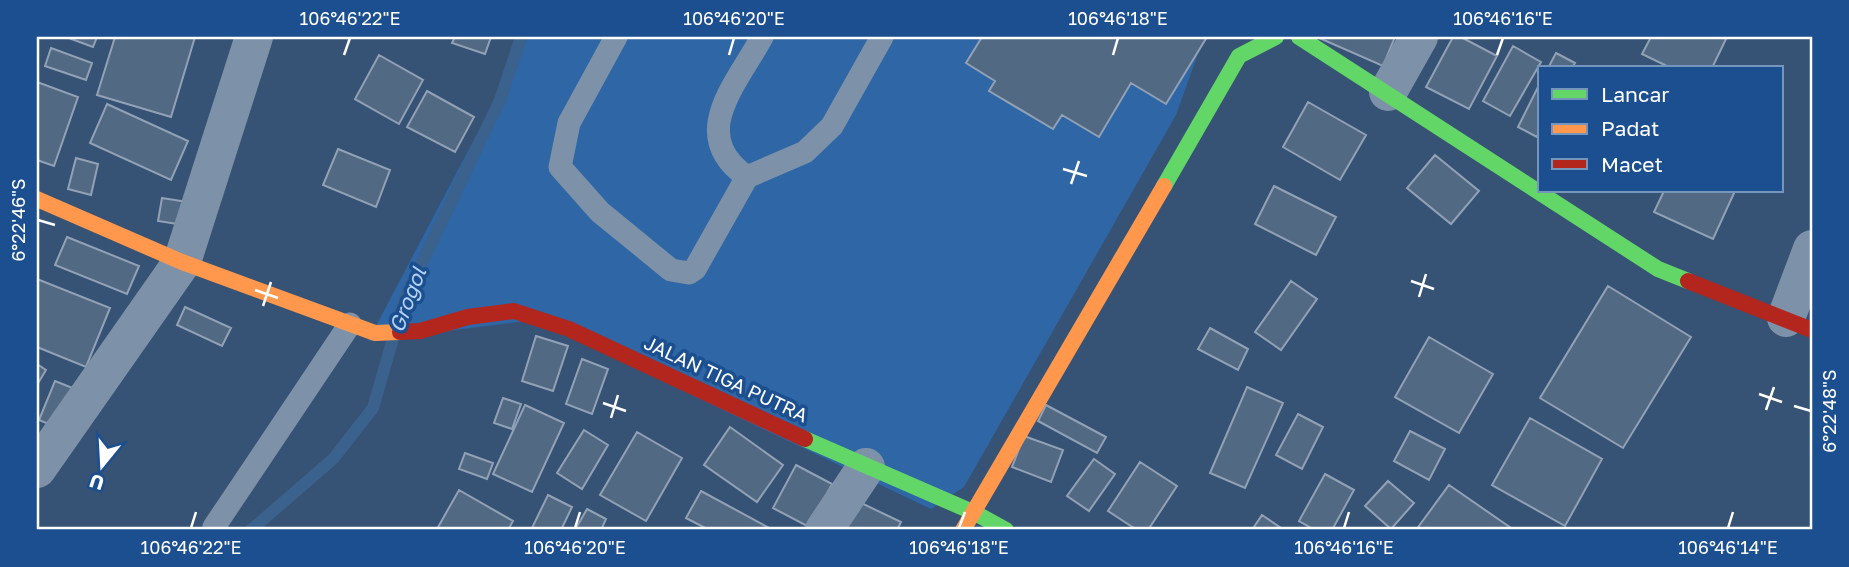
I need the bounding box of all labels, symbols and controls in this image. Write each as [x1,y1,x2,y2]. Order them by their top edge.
text: 106°46'22"E [300,7,400,29]
text: 106°46'20"E [683,7,785,29]
text: 106°46'18"E [1068,7,1168,29]
text: 106°46'16"E [1453,7,1553,29]
legend [1538,66,1783,192]
text: Lancar [1601,81,1669,107]
text: Padat [1601,115,1659,141]
text: Macet [1601,151,1663,177]
text: 6°22'46"S [7,178,29,262]
water label: Grogol [383,262,432,336]
street label: JALAN TIGA PUTRA [641,331,812,427]
text: 6°22'48"S [1818,369,1840,453]
north arrow [66,430,136,500]
text: U [86,470,107,496]
text: 106°46'22"E [141,536,241,558]
text: 106°46'20"E [524,536,626,558]
text: 106°46'18"E [909,536,1009,558]
text: 106°46'16"E [1294,536,1394,558]
text: 106°46'14"E [1678,536,1778,558]

